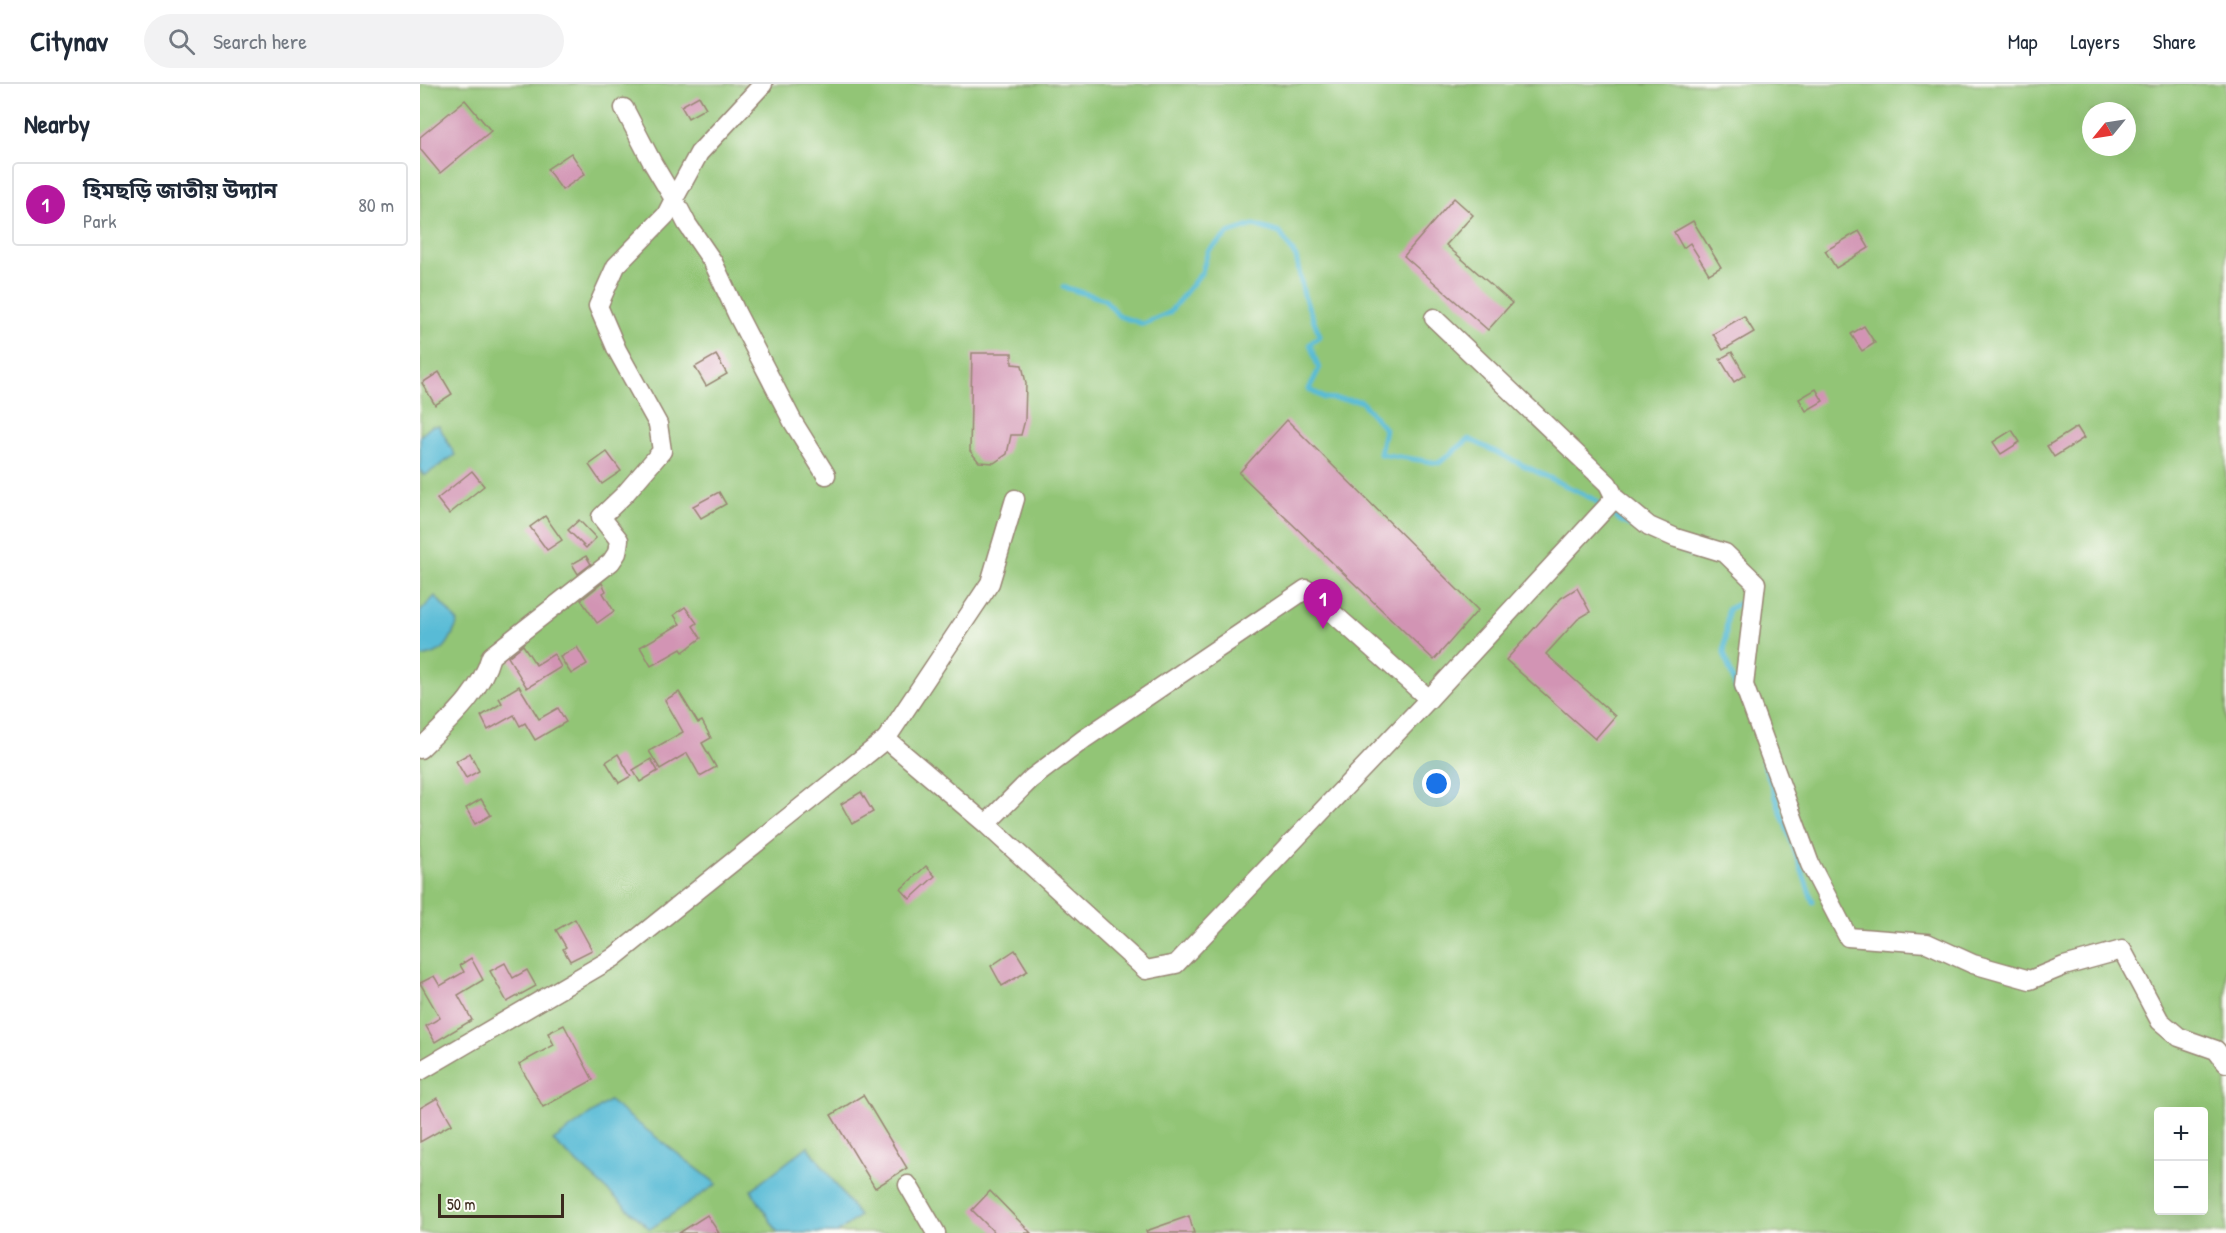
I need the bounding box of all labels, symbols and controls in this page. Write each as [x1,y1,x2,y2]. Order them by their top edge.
search box [144,14,564,68]
text: Citynav [30,22,108,60]
icon: search [165,25,198,58]
text: Search here [213,26,307,56]
text: Map [2008,27,2037,56]
text: Layers [2070,27,2120,56]
text: Share [2153,27,2196,56]
north arrow [2082,102,2136,156]
text: Nearby [24,106,90,141]
text: হিমছড়ি জাতীয় উদ্যান [83,175,277,205]
text: 1 [42,191,49,218]
text: 80 m [358,191,394,218]
text: Park [83,207,116,234]
pin: 1 [1304,580,1342,629]
your location [1422,769,1451,798]
map controls [2154,1107,2208,1215]
button: + [2154,1107,2208,1161]
button: − [2154,1161,2208,1215]
scale bar [438,1191,564,1218]
text: 50 m [447,1193,476,1215]

